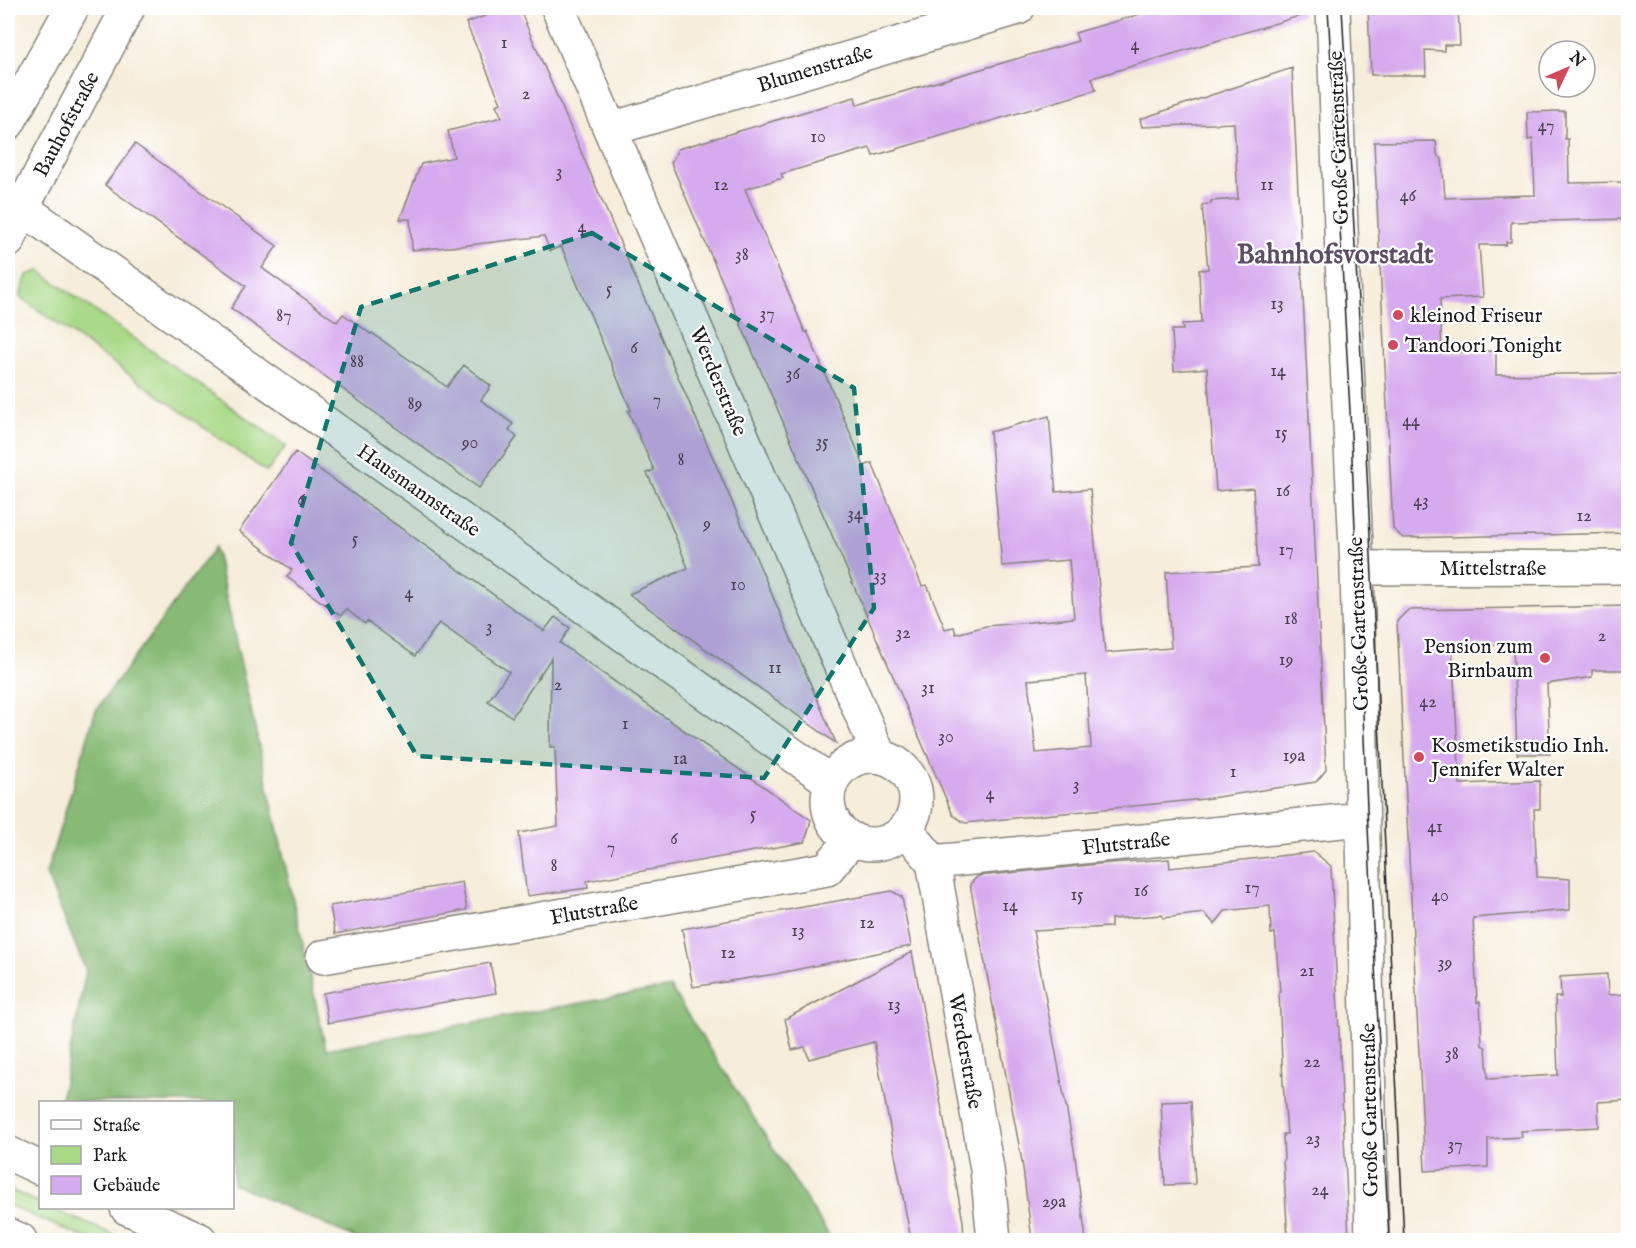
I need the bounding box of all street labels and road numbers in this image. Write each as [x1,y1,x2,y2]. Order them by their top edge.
street label: Blumenstraße [754,39,877,100]
street label: Große Gartenstraße [1323,50,1356,225]
street label: Bauhofstraße [28,67,107,182]
street label: Werderstraße [682,323,753,441]
street label: Hausmannstraße [351,439,486,544]
street label: Große Gartenstraße [1343,536,1376,711]
street label: Mittelstraße [1440,556,1547,583]
street label: Flutstraße [1081,826,1172,863]
street label: Flutstraße [548,890,641,932]
street label: Werderstraße [941,991,988,1111]
street label: Große Gartenstraße [1355,1022,1386,1197]

